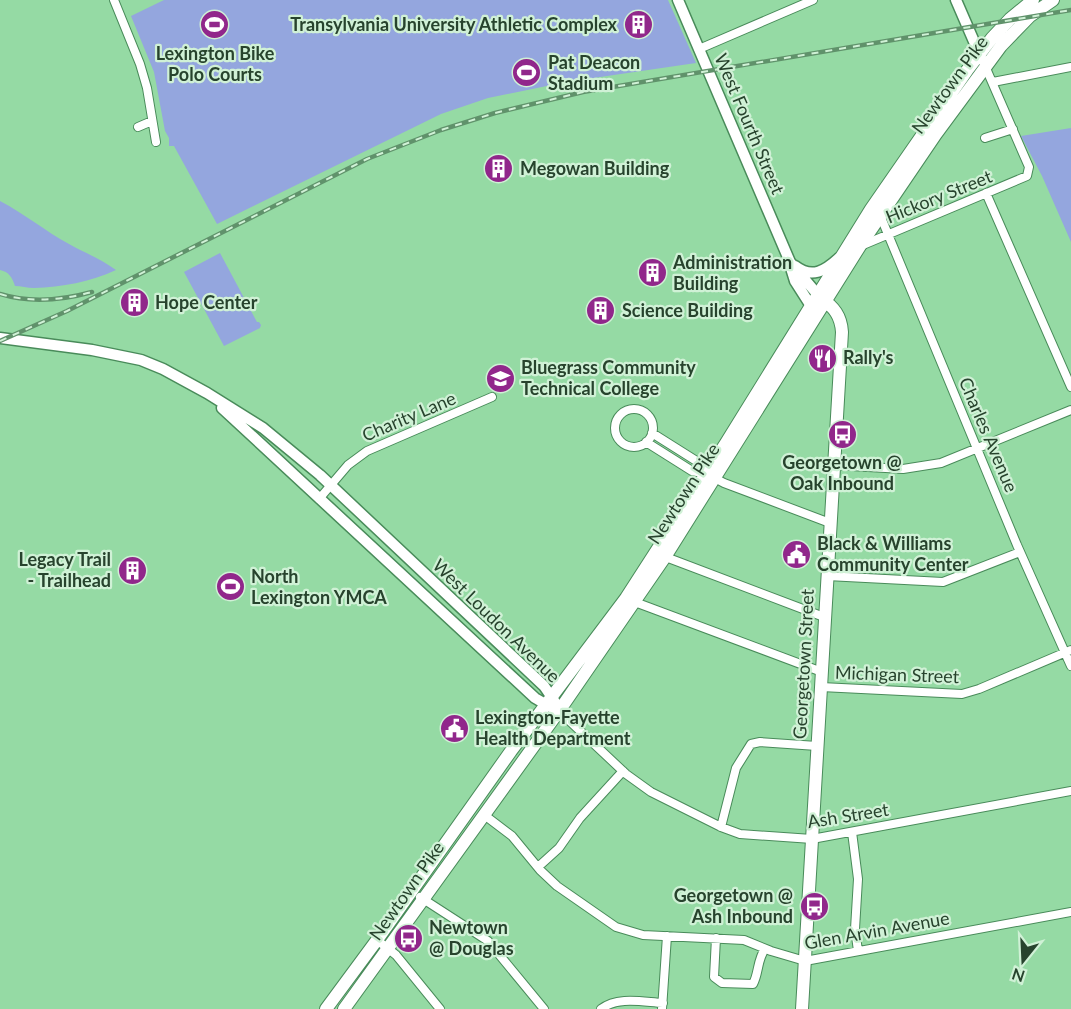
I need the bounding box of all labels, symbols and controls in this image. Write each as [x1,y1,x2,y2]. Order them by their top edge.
sports icon: Lexington Bike Polo Courts [199,9,231,41]
building icon: Transylvania University Athletic Complex [622,9,654,41]
place label: Transylvania University Athletic Complex [290,13,618,35]
street label: Newtown Pike [906,31,992,138]
place label: Lexington Bike Polo Courts [156,42,275,85]
street label: West Fourth Street [710,50,790,198]
place label: Pat Deacon Stadium [548,51,640,94]
sports icon: Pat Deacon Stadium [511,57,543,89]
building icon: Megowan Building [483,153,515,185]
place label: Megowan Building [520,157,670,179]
street label: Hickory Street [882,165,996,227]
place label: Administration Building [672,251,792,294]
building icon: Administration Building [636,257,668,289]
building icon: Hope Center [118,287,150,319]
place label: Hope Center [155,291,258,313]
building icon: Science Building [585,295,617,327]
place label: Science Building [622,299,753,321]
restaurant icon: Rally's [806,342,838,374]
place label: Rally's [843,346,894,368]
place label: Bluegrass Community Technical College [521,356,696,399]
school or university icon: Bluegrass Community Technical College [484,362,516,394]
street label: Charles Avenue [955,374,1023,495]
street label: Charity Lane [359,387,459,446]
bus stop icon: Georgetown @ Oak Inbound [826,418,858,450]
street label: Newtown Pike [642,439,724,548]
place label: Georgetown @ Oak Inbound [782,451,902,494]
place label: Black & Williams Community Center [817,532,969,575]
public building icon: Black & Williams Community Center [780,538,812,570]
place label: Legacy Trail - Trailhead [19,548,111,591]
building icon: Legacy Trail - Trailhead [116,554,148,586]
street label: West Loudon Avenue [428,554,565,687]
place label: North Lexington YMCA [251,565,387,608]
sports icon: North Lexington YMCA [214,571,246,603]
street label: Georgetown Street [788,588,818,740]
street label: Michigan Street [835,661,960,687]
place label: Lexington-Fayette Health Department [475,706,631,749]
public building icon: Lexington-Fayette Health Department [438,712,470,744]
street label: Ash Street [806,798,891,832]
street label: Newtown Pike [364,837,448,944]
place label: Georgetown @ Ash Inbound [674,884,793,927]
bus stop icon: Georgetown @ Ash Inbound [798,890,830,922]
street label: Glen Arvin Avenue [803,906,951,954]
place label: Newtown @ Douglas [429,916,514,959]
bus stop icon: Newtown @ Douglas [392,922,424,954]
north arrow [993,931,1053,991]
text: N [1009,965,1027,987]

